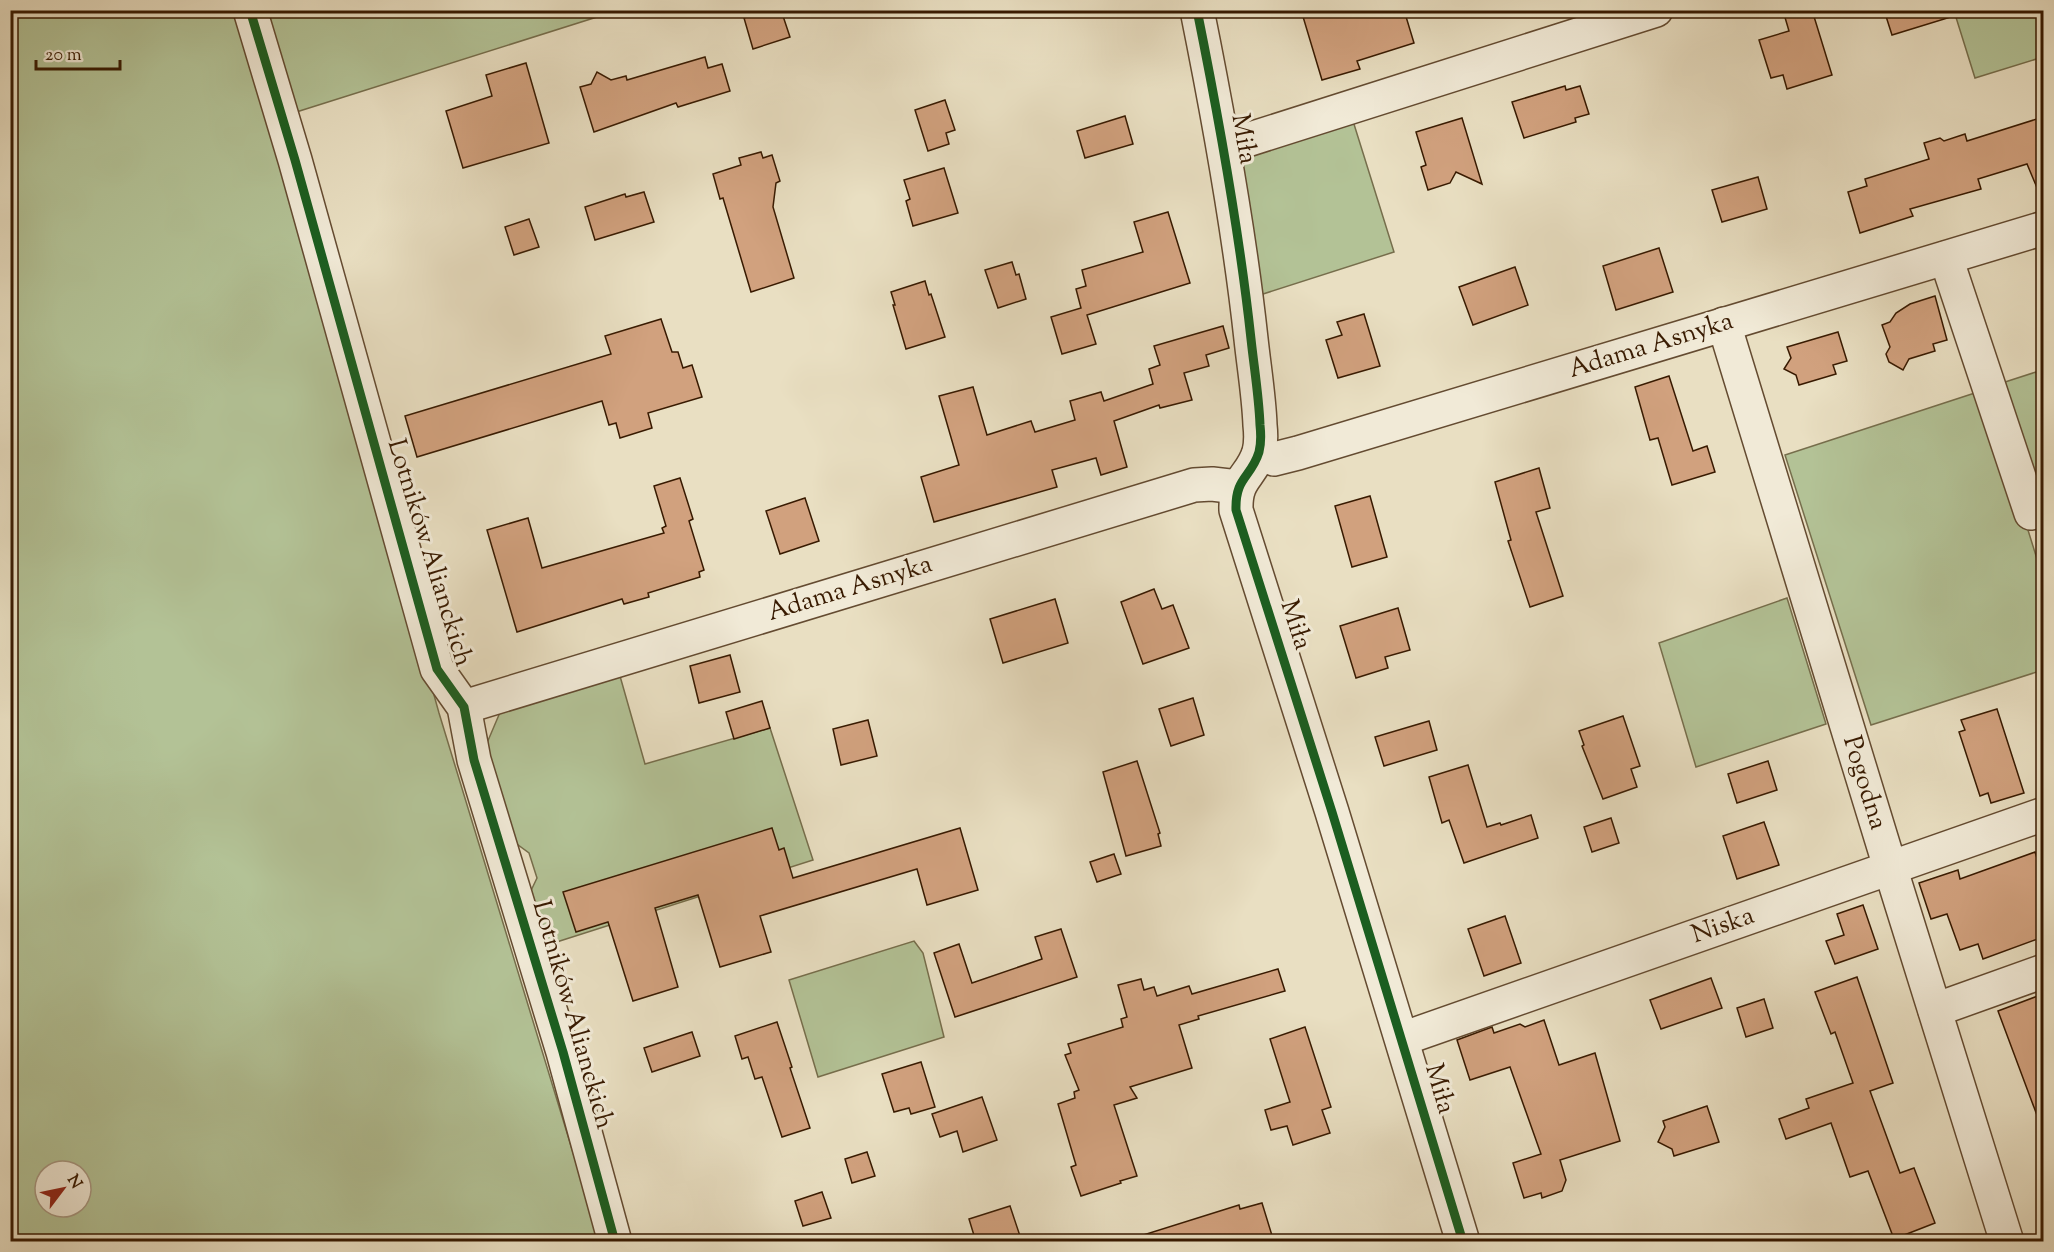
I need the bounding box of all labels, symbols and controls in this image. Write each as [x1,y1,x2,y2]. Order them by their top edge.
scale bar [36,33,120,71]
text: 20 m [45,43,82,69]
street label: Miła [1220,111,1266,167]
street label: Adama Asnyka [1564,303,1738,389]
street label: Lotników Alianckich [377,435,481,671]
street label: Adama Asnyka [763,546,937,632]
street label: Miła [1270,595,1320,655]
street label: Pogodna [1832,731,1896,835]
street label: Lotników Alianckich [522,896,622,1134]
street label: Niska [1687,898,1759,954]
street label: Miła [1414,1060,1464,1118]
north arrow [33,1159,93,1219]
text: N [60,1171,87,1194]

